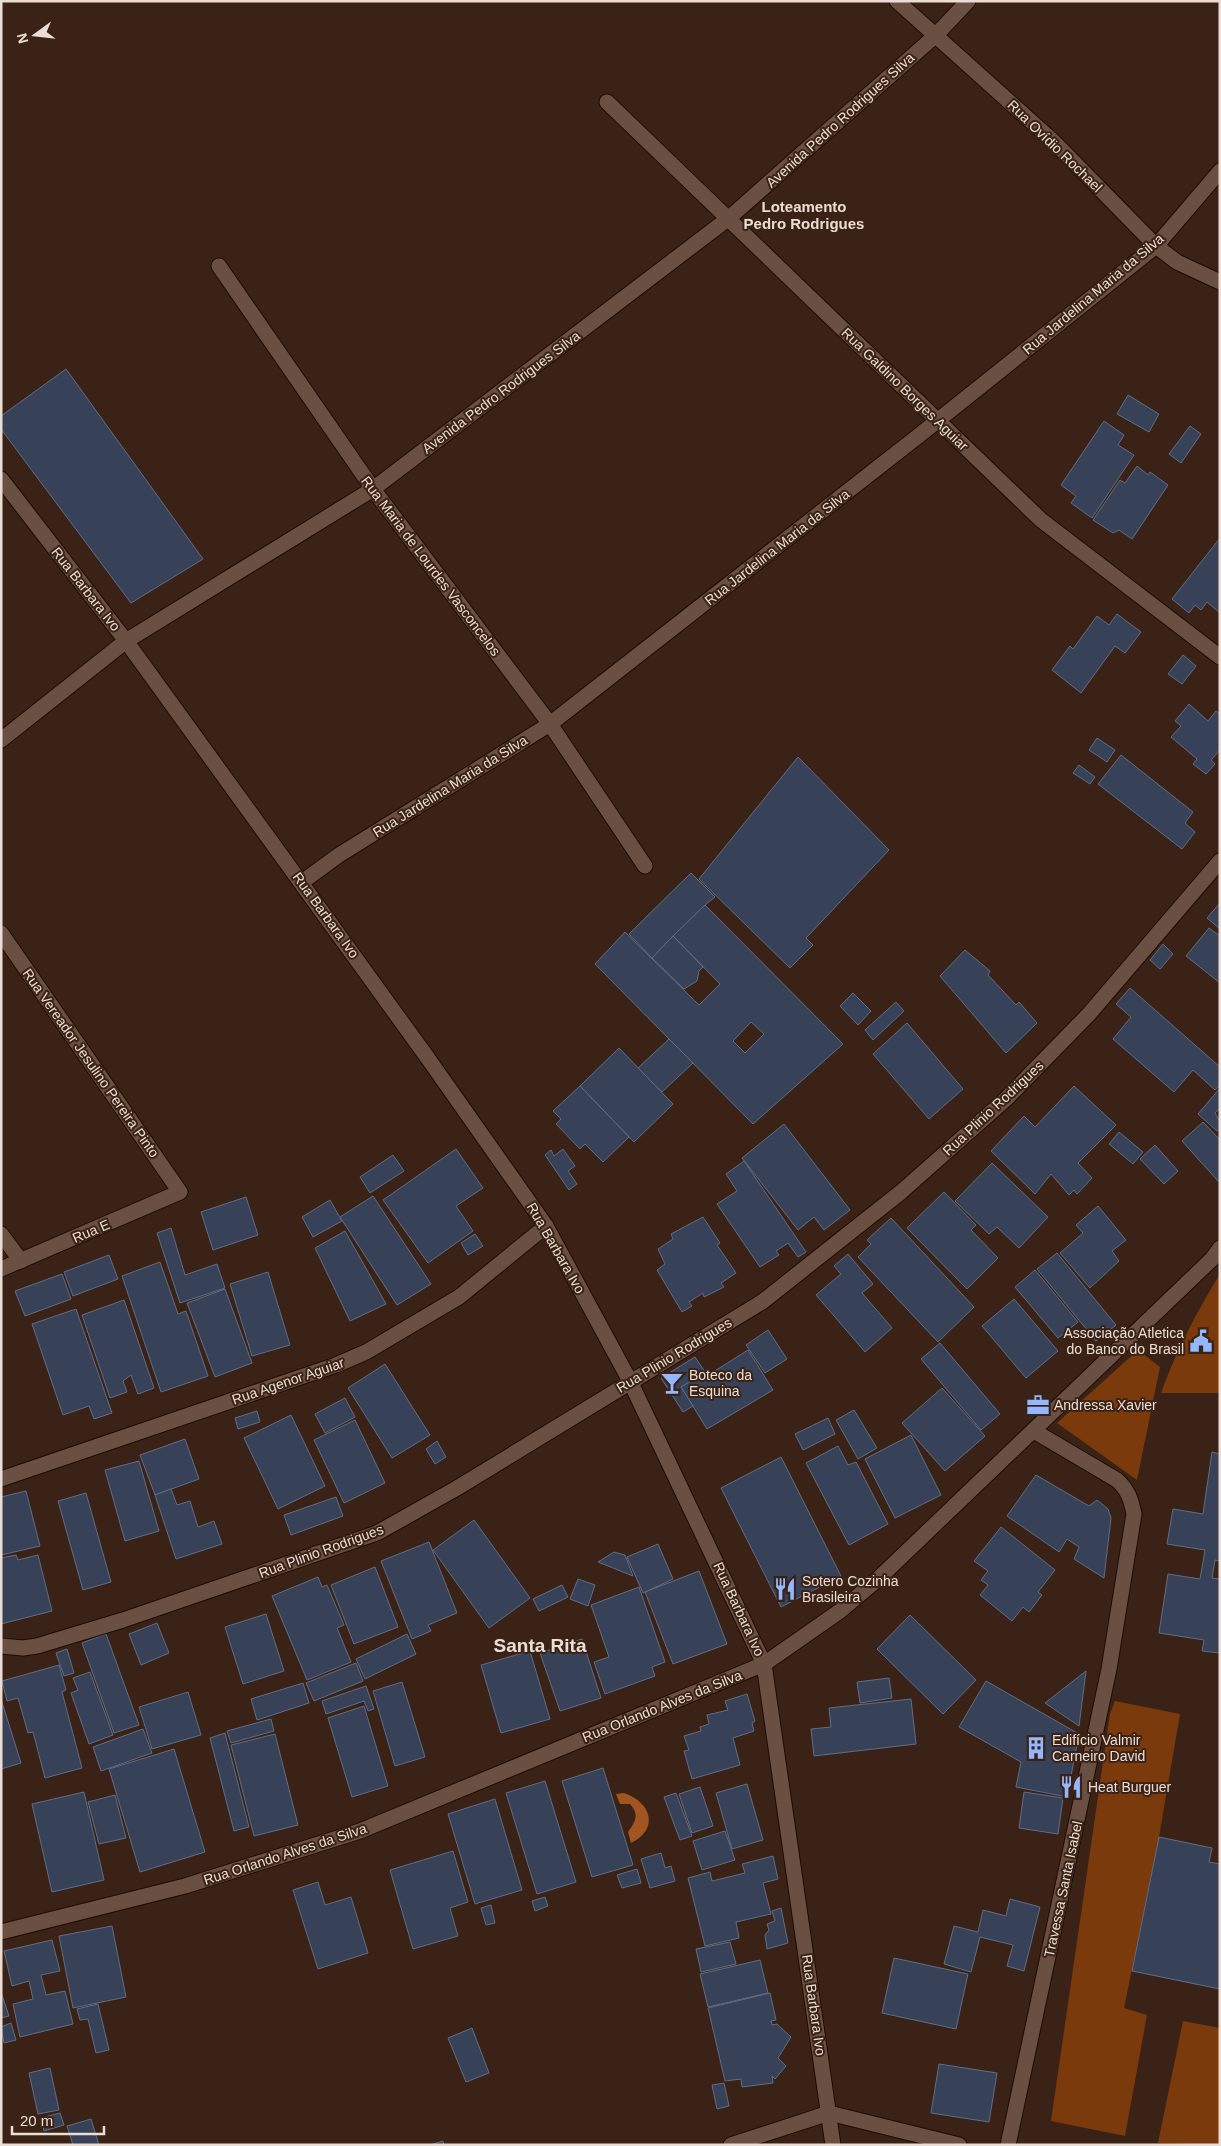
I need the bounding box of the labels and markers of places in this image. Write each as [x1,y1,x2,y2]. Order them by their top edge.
place label: Associação Atletica do Banco do Brasil [1063,1325,1184,1357]
public building icon: Associação Atletica do Banco do Brasil [1188,1328,1214,1354]
place label: Boteco da Esquina [689,1367,752,1399]
bar icon: Boteco da Esquina [659,1370,685,1396]
office icon: Andressa Xavier [1025,1392,1051,1418]
place label: Andressa Xavier [1054,1397,1157,1413]
place label: Sotero Cozinha Brasileira [802,1573,899,1605]
restaurant icon: Sotero Cozinha Brasileira [772,1576,798,1602]
place label: Edifício Valmir Carneiro David [1052,1732,1145,1764]
building icon: Edifício Valmir Carneiro David [1023,1735,1049,1761]
restaurant icon: Heat Burguer [1058,1774,1084,1800]
place label: Heat Burguer [1088,1779,1172,1795]

